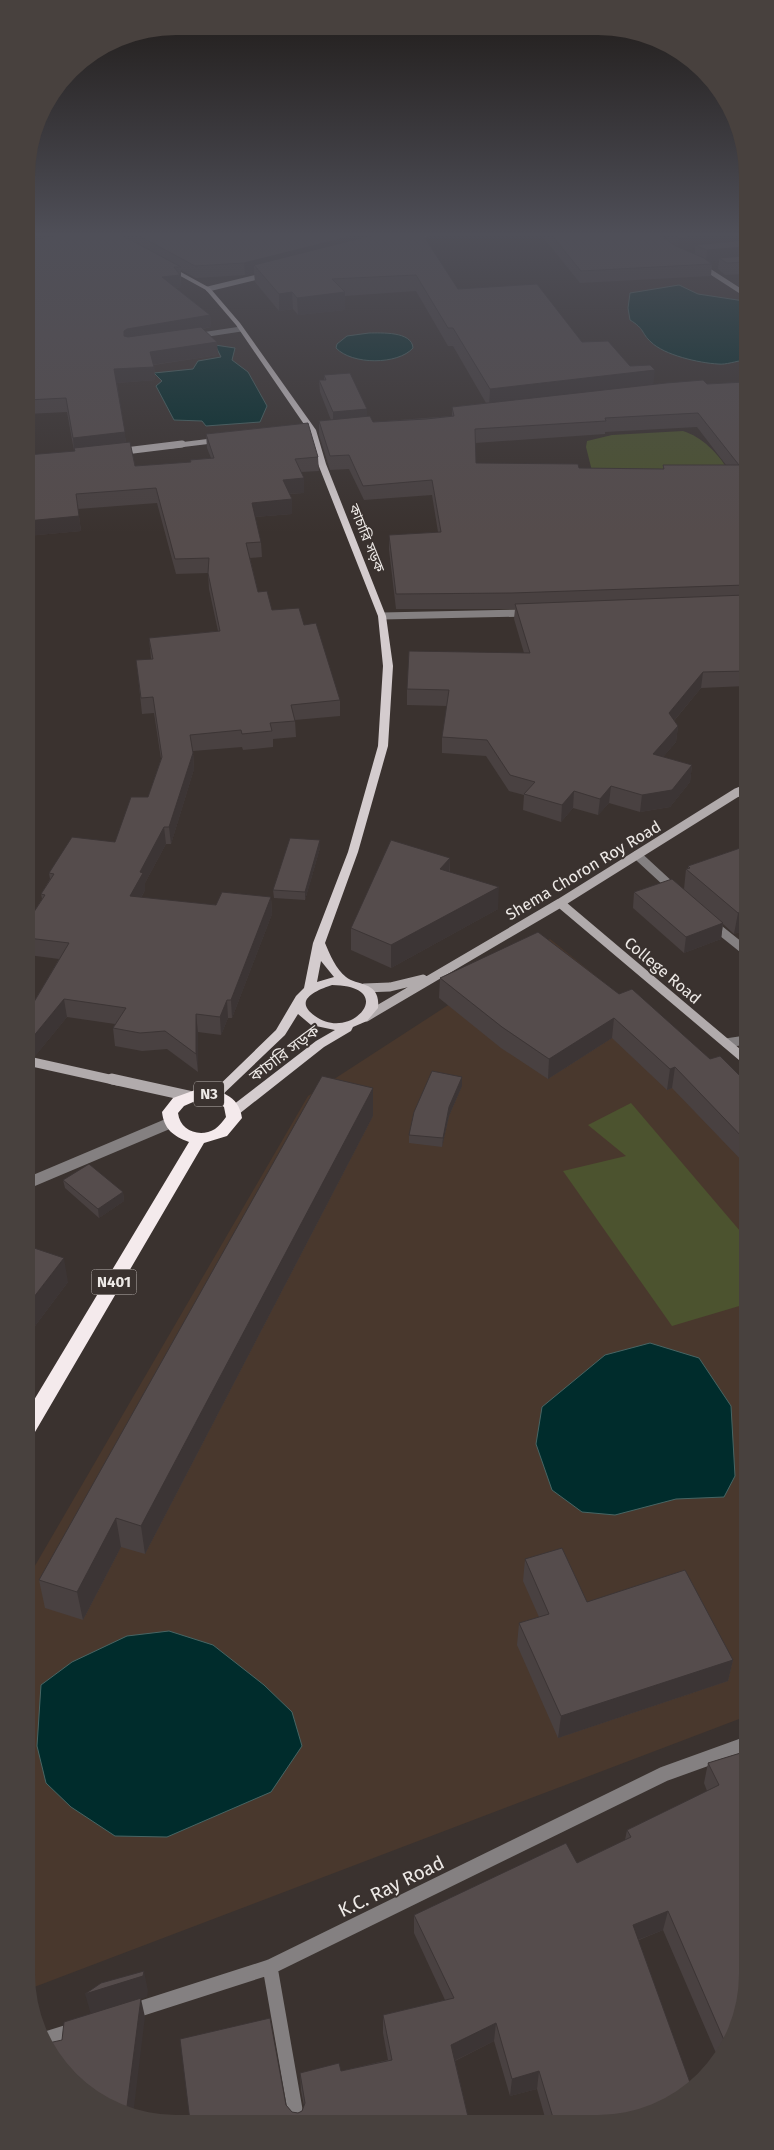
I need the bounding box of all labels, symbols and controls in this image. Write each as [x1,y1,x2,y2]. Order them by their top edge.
street label: কাচারি সড়ক [345,501,388,575]
street label: Shema Choron Roy Road [502,817,664,924]
street label: College Road [621,933,705,1008]
street label: কাচারি সড়ক [245,1020,324,1086]
road number: N3 [194,1082,224,1106]
road number: N401 [92,1270,136,1294]
street label: K.C. Ray Road [334,1851,448,1922]

